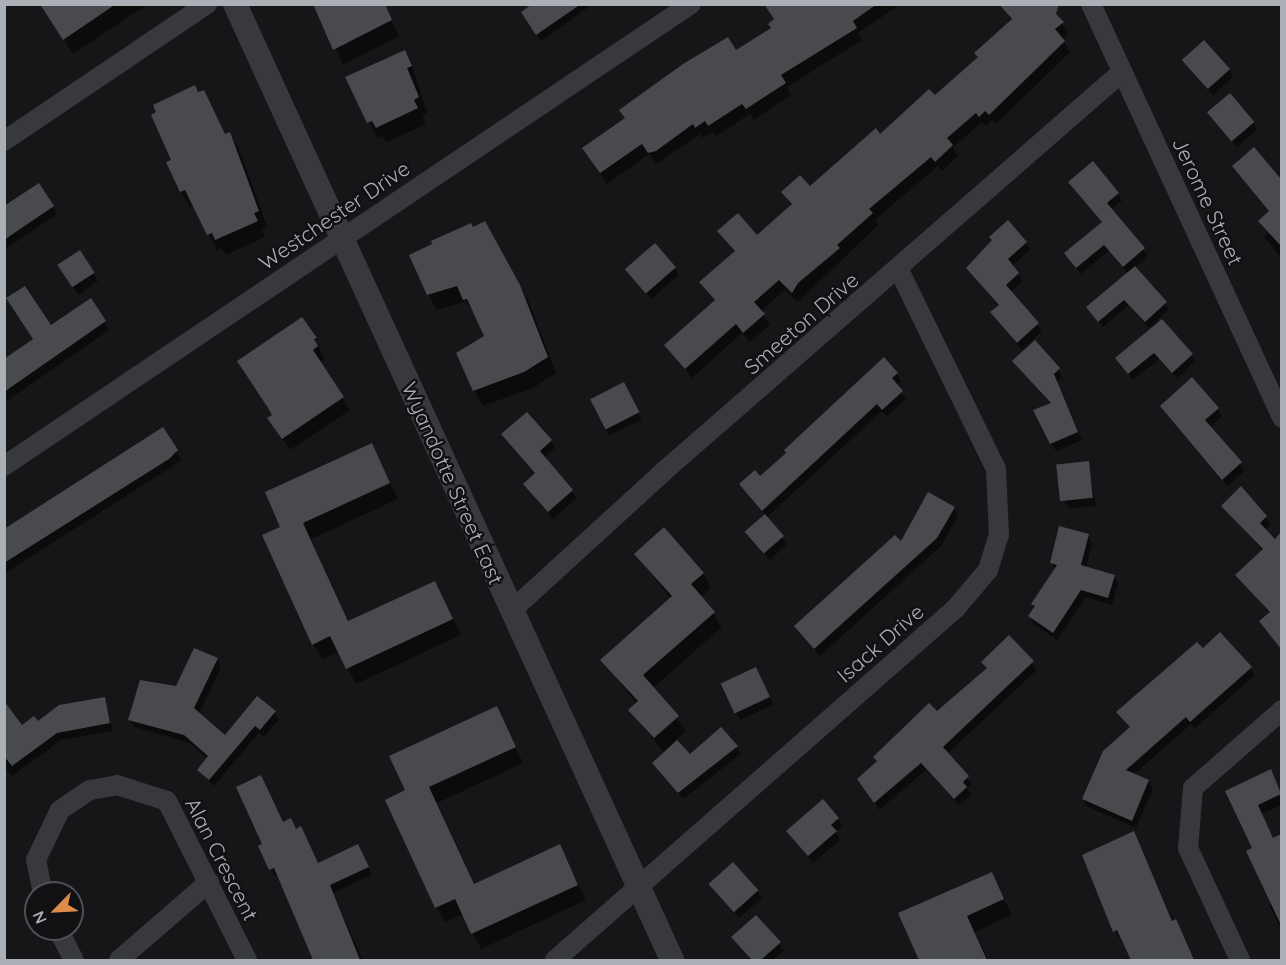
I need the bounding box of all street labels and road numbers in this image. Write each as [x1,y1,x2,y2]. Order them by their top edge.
street label: Jerome Street [1167,133,1249,269]
street label: Westchester Drive [254,155,414,275]
street label: Smeeton Drive [739,267,863,379]
street label: Wyandotte Street East [397,378,509,588]
street label: Isack Drive [832,599,928,687]
street label: Alan Crescent [180,794,264,924]

